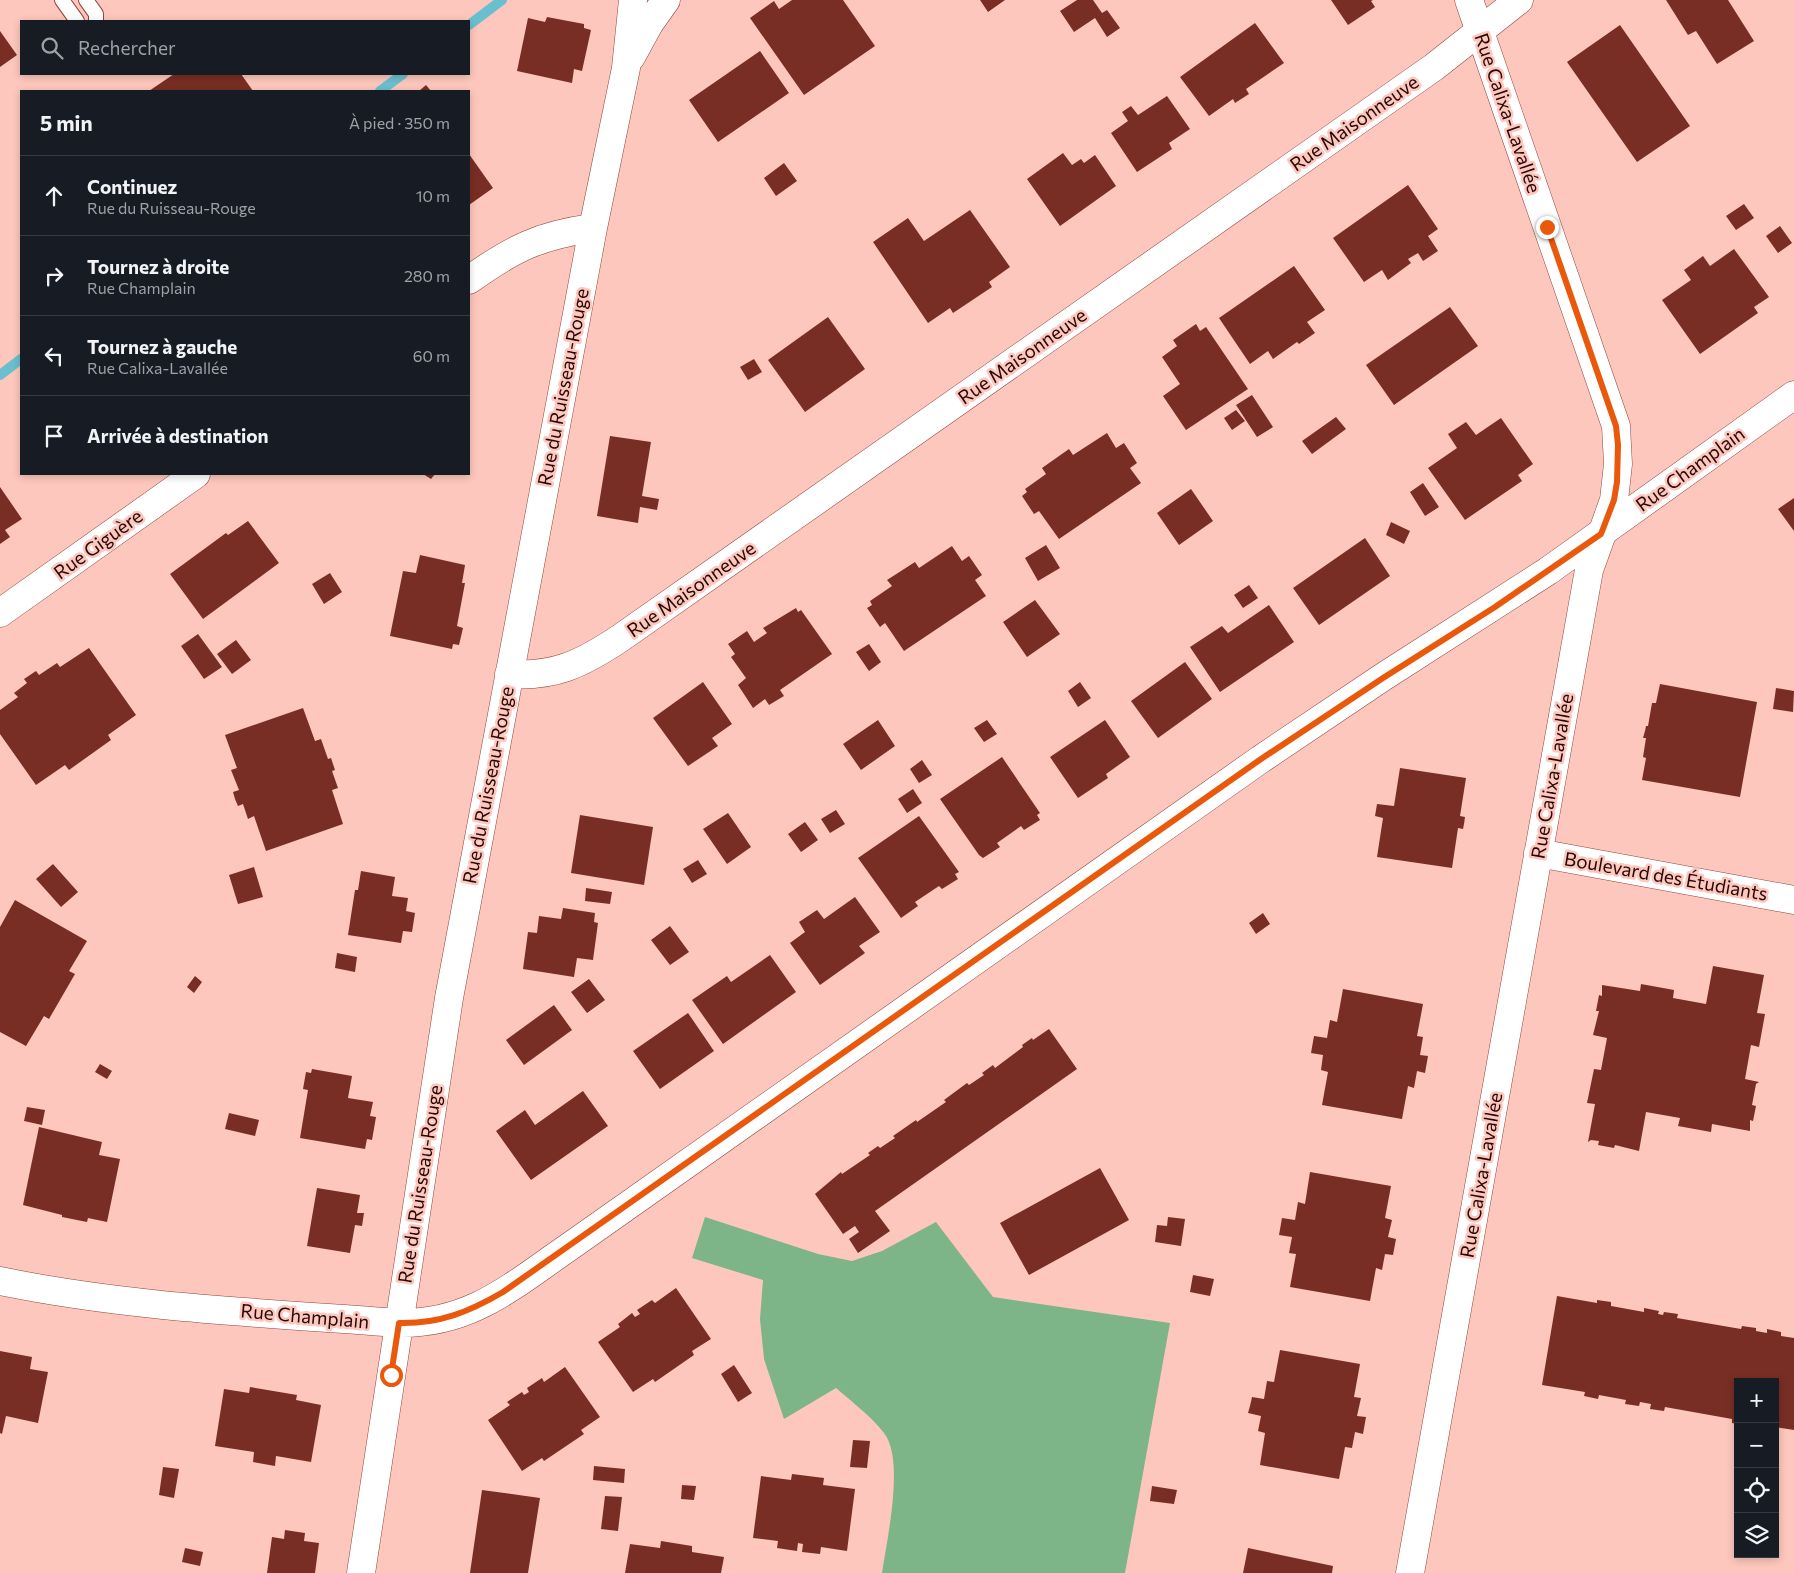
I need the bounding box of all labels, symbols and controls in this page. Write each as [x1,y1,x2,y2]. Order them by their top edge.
search box [20,20,470,75]
street label: Rue Calixa-Lavallée [1470,30,1547,196]
icon: search [38,34,66,62]
text: Rechercher [78,36,176,59]
street label: Rue Maisonneuve [1285,70,1422,175]
text: 5 min [40,110,93,135]
text: À pied · 350 m [349,113,450,132]
text: Continuez [87,175,177,198]
icon: ahead [40,182,68,210]
text: 10 m [416,186,450,205]
text: Rue du Ruisseau-Rouge [87,198,256,217]
route end [1536,216,1559,239]
text: Tournez à droite [87,255,229,278]
icon: right [40,262,68,290]
text: 280 m [404,266,450,285]
text: Rue Champlain [87,278,196,297]
street label: Rue du Ruisseau-Rouge [532,286,593,487]
street label: Rue Maisonneuve [953,303,1090,408]
text: Tournez à gauche [87,335,237,358]
icon: left [40,342,68,370]
text: 60 m [413,346,450,365]
text: Rue Calixa-Lavallée [87,358,228,377]
street label: Rue Champlain [1631,421,1749,516]
icon: arrive [40,422,68,450]
text: Arrivée à destination [87,424,269,447]
street label: Rue Giguère [49,504,147,583]
street label: Rue Maisonneuve [622,536,759,641]
street label: Rue du Ruisseau-Rouge [457,684,518,885]
street label: Rue Calixa-Lavallée [1526,691,1577,860]
street label: Boulevard des Étudiants [1563,846,1770,905]
street label: Rue du Ruisseau-Rouge [392,1083,447,1285]
street label: Rue Calixa-Lavallée [1455,1090,1506,1259]
street label: Rue Champlain [240,1298,370,1333]
route start [380,1364,403,1387]
map controls [1734,1378,1779,1558]
button: + [1734,1378,1779,1423]
button: − [1734,1423,1779,1468]
button: locate [1734,1468,1779,1513]
button: layers [1734,1513,1779,1558]

